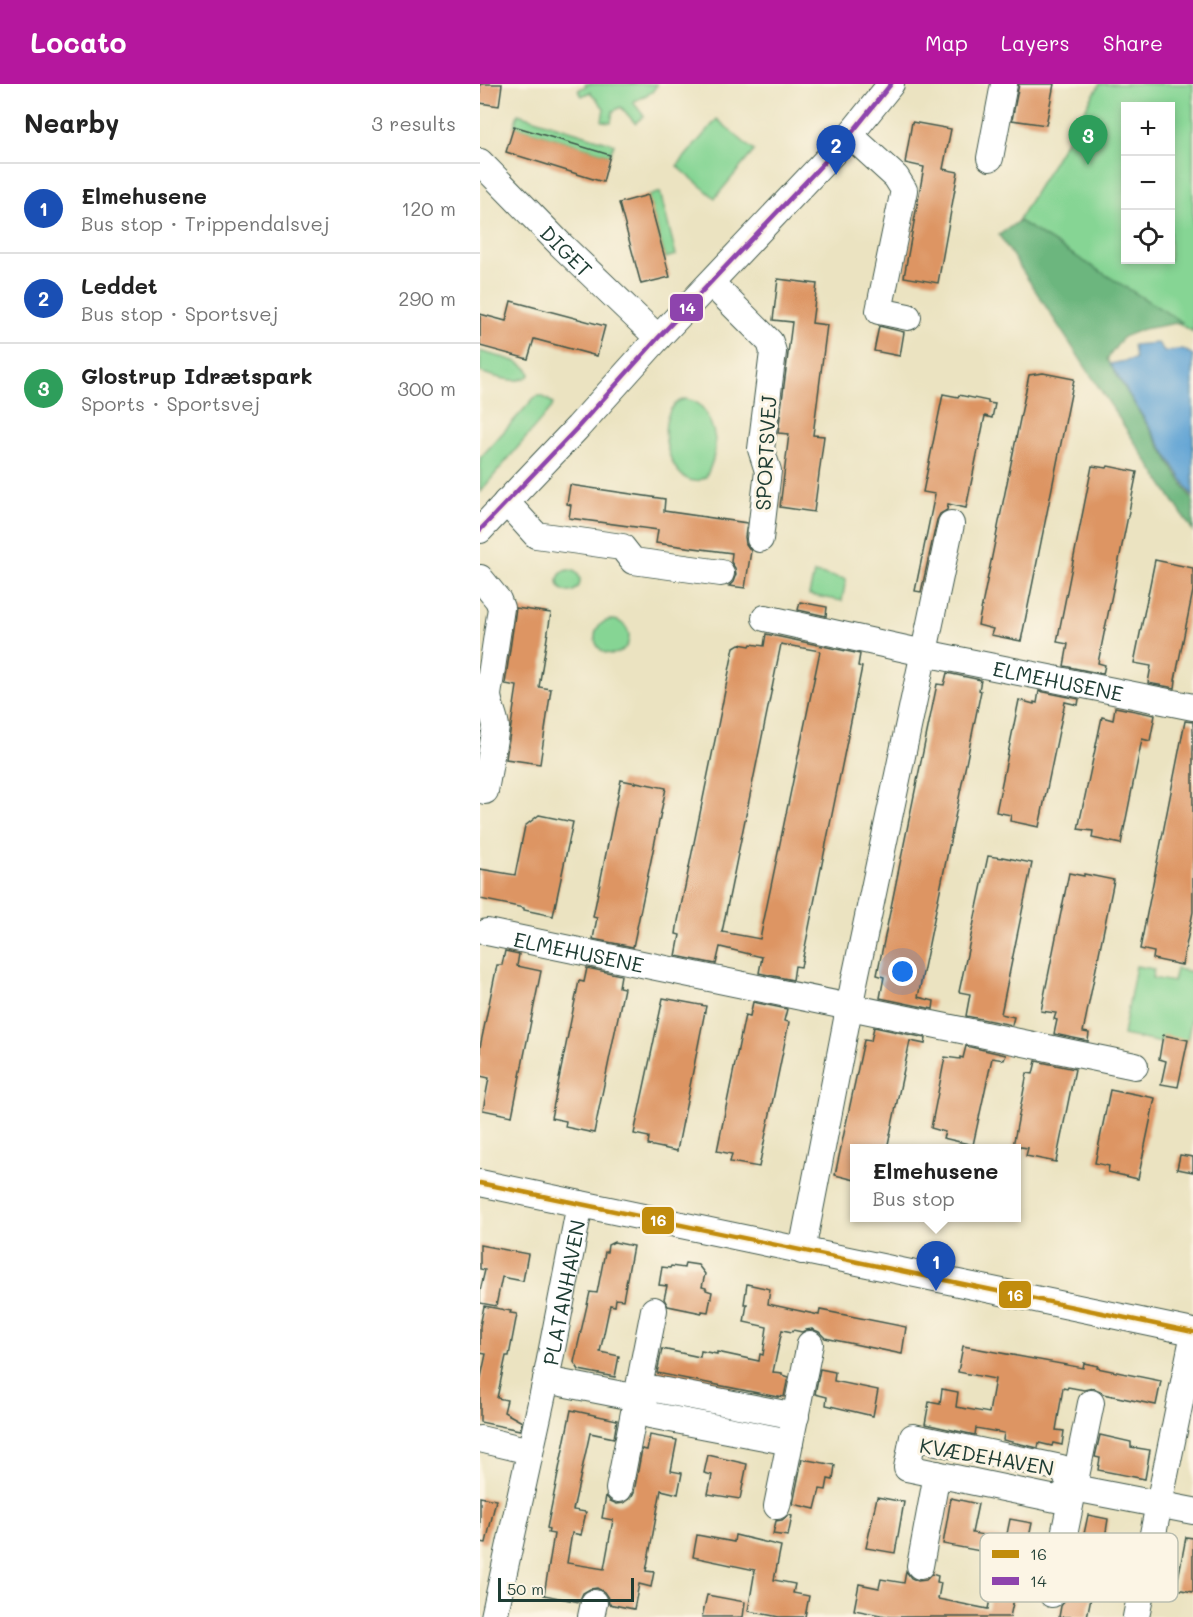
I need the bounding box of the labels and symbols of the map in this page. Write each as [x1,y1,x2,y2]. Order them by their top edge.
pin: 3 [1068,116,1108,165]
pin: 2 [816,126,856,175]
street label: DIGET [535,219,599,282]
line badge: 14 [669,293,704,322]
text: 14 [678,297,696,318]
street label: SPORTSVEJ [749,394,782,511]
street label: ELMEHUSENE [991,654,1126,706]
street label: ELMEHUSENE [512,924,647,978]
your location [888,957,917,986]
line badge: 16 [641,1206,675,1235]
text: 16 [650,1209,667,1230]
street label: PLATANHAVEN [536,1217,590,1367]
pin: 1 [916,1242,956,1291]
line badge: 16 [998,1280,1032,1309]
text: 16 [1007,1284,1024,1305]
street label: KVÆDEHAVEN [918,1431,1056,1481]
legend [980,1533,1178,1602]
text: 16 [1030,1543,1047,1564]
text: 14 [1030,1570,1047,1591]
scale bar [498,1575,634,1602]

